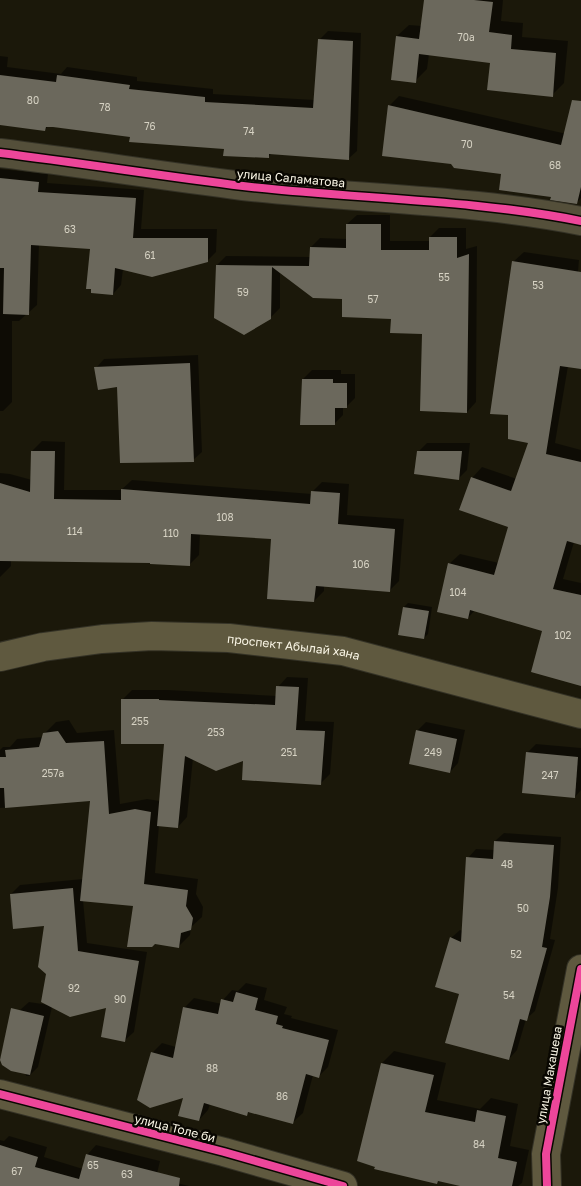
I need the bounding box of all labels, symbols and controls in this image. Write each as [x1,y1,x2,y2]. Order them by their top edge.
house number: 70а [457,31,475,43]
house number: 80 [27,94,39,106]
house number: 78 [99,101,111,113]
house number: 76 [144,120,156,132]
house number: 74 [243,125,255,137]
house number: 70 [461,138,473,150]
house number: 68 [549,159,561,171]
street label: улица Саламатова [236,166,346,190]
house number: 63 [64,223,76,235]
house number: 61 [145,249,156,261]
house number: 55 [438,271,450,283]
house number: 53 [532,279,544,291]
house number: 59 [237,286,249,298]
house number: 57 [367,293,379,305]
house number: 108 [216,511,234,523]
house number: 114 [67,525,83,537]
house number: 110 [163,527,179,539]
house number: 106 [352,558,370,570]
house number: 104 [449,586,467,598]
house number: 102 [555,629,572,641]
street label: проспект Абылай хана [227,630,362,663]
house number: 255 [131,715,149,727]
house number: 253 [207,726,225,738]
house number: 251 [281,746,297,758]
house number: 249 [424,746,442,758]
house number: 257а [42,767,64,779]
house number: 247 [541,769,559,781]
house number: 48 [501,858,513,870]
house number: 50 [517,902,529,914]
house number: 52 [510,948,522,960]
house number: 92 [68,982,80,994]
house number: 54 [503,989,515,1001]
house number: 90 [114,993,126,1005]
street label: улица Макашева [533,1025,565,1125]
house number: 88 [206,1062,218,1074]
house number: 86 [276,1090,288,1102]
street label: улица Толе би [133,1111,217,1145]
house number: 84 [473,1138,485,1150]
house number: 65 [87,1159,99,1171]
house number: 67 [11,1165,23,1177]
house number: 63 [121,1168,133,1180]

